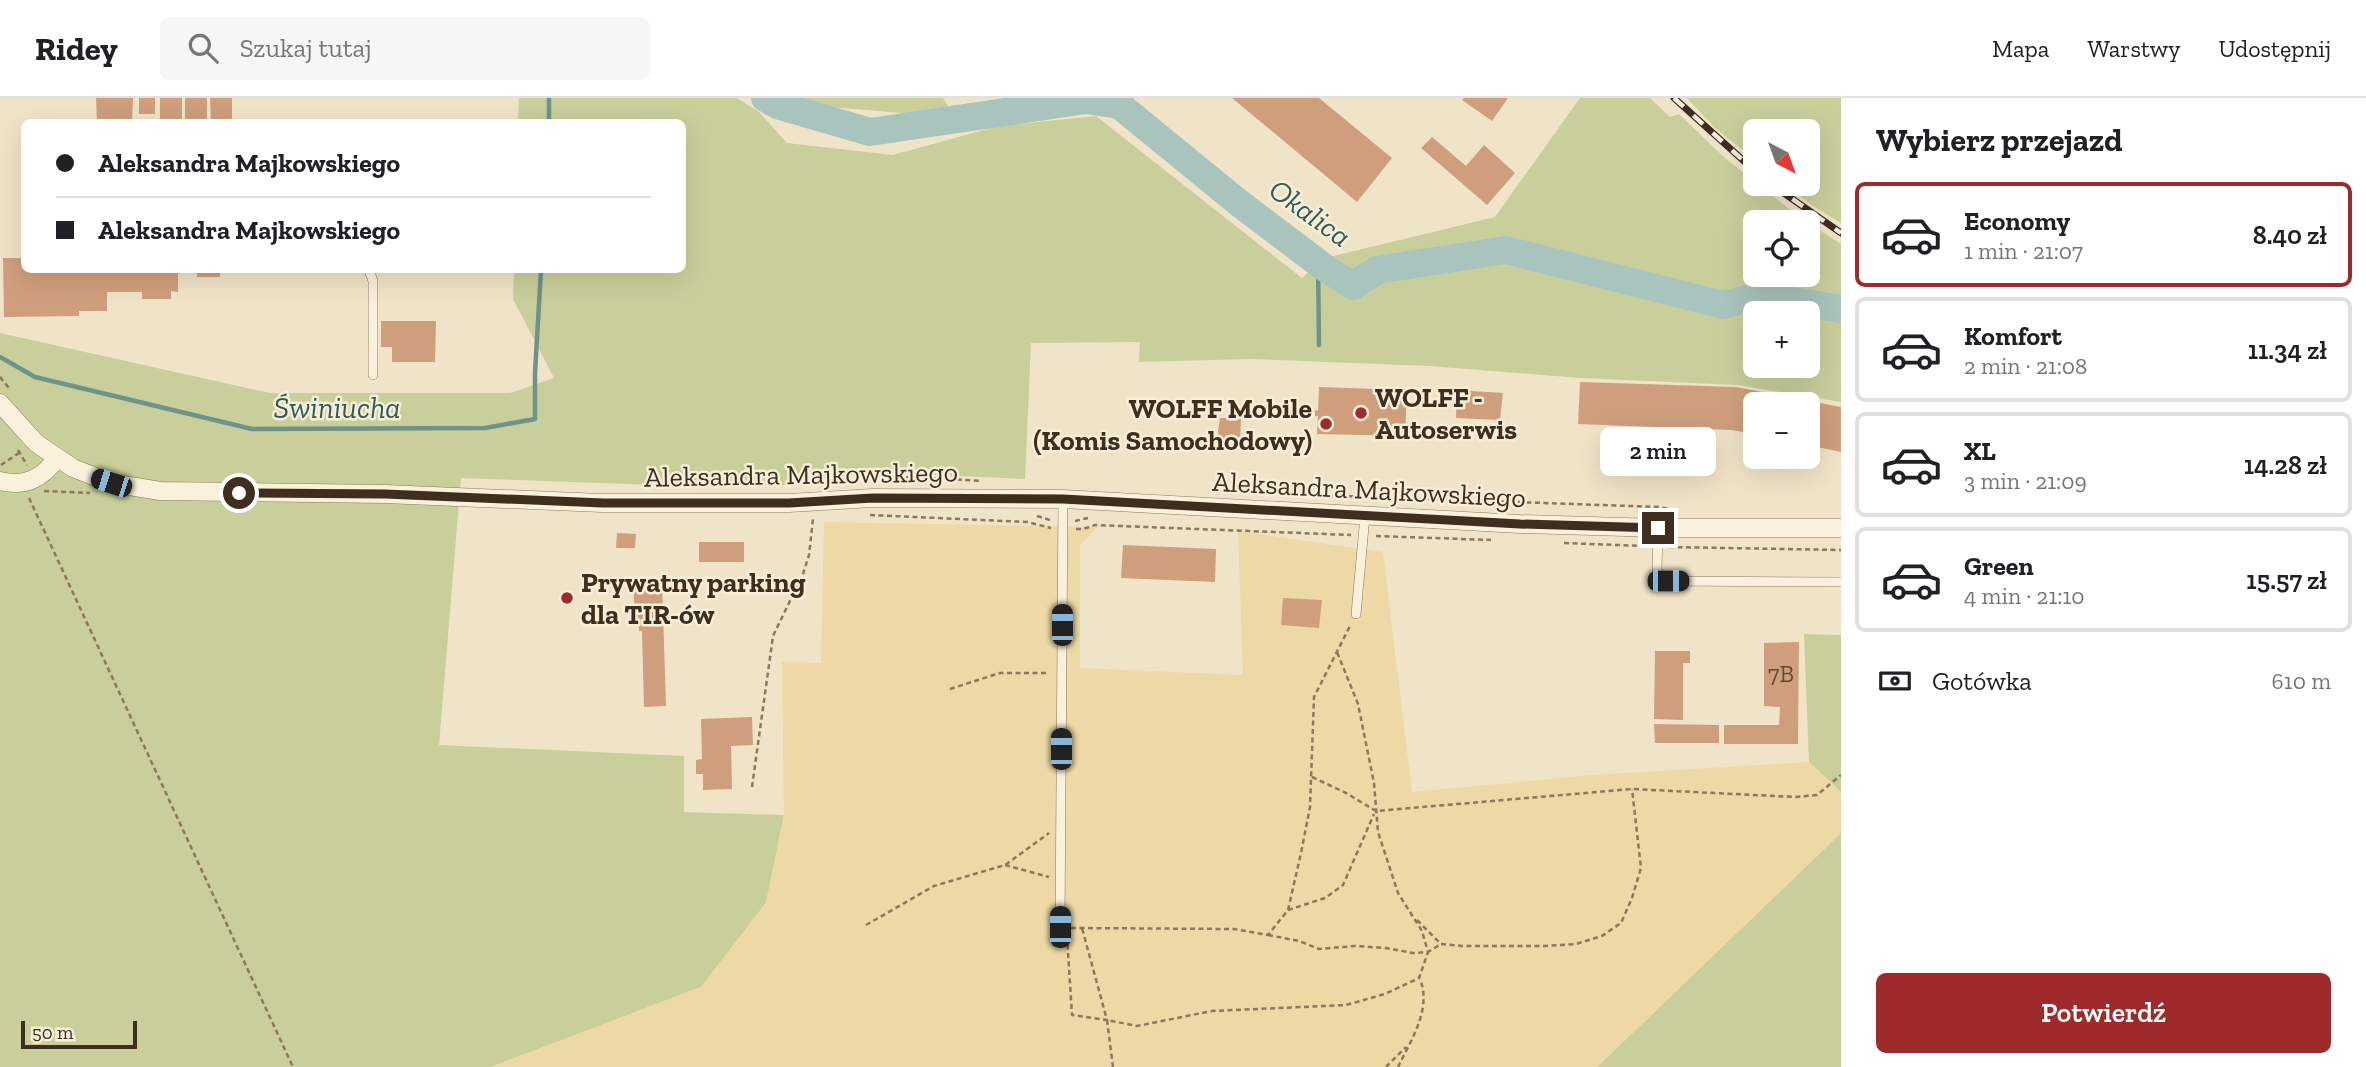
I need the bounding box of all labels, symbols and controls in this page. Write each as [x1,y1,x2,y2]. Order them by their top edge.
search box [160,17,650,80]
text: Ridey [35,29,118,68]
icon: search [184,29,222,67]
text: Szukaj tutaj [240,32,372,64]
text: Mapa [1992,34,2049,63]
text: Warstwy [2087,34,2181,63]
text: Udostępnij [2219,34,2331,63]
north arrow [1743,119,1820,196]
map controls [1743,119,1820,469]
text: Wybierz przejazd [1876,121,2123,159]
text: Aleksandra Majkowskiego [98,147,400,179]
water label: Okalica [1262,171,1358,255]
icon: car [1880,203,1943,266]
text: Economy [1964,205,2070,237]
button: locate [1743,210,1820,287]
text: Aleksandra Majkowskiego [98,214,400,246]
text: 8.40 zł [2253,219,2327,251]
text: 1 min · 21:07 [1964,237,2083,265]
button: + [1743,301,1820,378]
icon: car [1880,318,1943,381]
text: Komfort [1964,320,2062,352]
text: 11.34 zł [2248,334,2327,366]
text: 2 min · 21:08 [1964,352,2088,380]
place label: WOLFF - Autoserwis [1375,381,1517,446]
water label: Świniucha [274,390,400,426]
place label: WOLFF Mobile (Komis Samochodowy) [1033,392,1312,457]
button: − [1743,392,1820,469]
marker: WOLFF - Autoserwis [1353,405,1369,421]
marker: WOLFF Mobile (Komis Samochodowy) [1318,416,1334,432]
callout: 2 min [1600,426,1716,476]
icon: car [1880,433,1943,496]
text: XL [1964,435,1996,467]
text: 2 min [1629,437,1687,465]
text: 14.28 zł [2244,449,2327,481]
street label: Aleksandra Majkowskiego [644,455,958,494]
street label: Aleksandra Majkowskiego [1211,465,1527,514]
car [88,467,135,499]
text: 3 min · 21:09 [1964,467,2087,495]
route start [223,477,255,509]
route end [1642,512,1674,544]
icon: car [1880,548,1943,611]
text: Green [1964,550,2034,582]
text: 15.57 zł [2246,564,2327,596]
place label: Prywatny parking dla TIR-ów [581,566,806,631]
car [1648,571,1690,592]
text: 4 min · 21:10 [1964,582,2085,610]
marker: Prywatny parking dla TIR-ów [559,590,575,606]
car [1052,604,1073,646]
house number: 7B [1768,659,1794,688]
icon: cash [1876,662,1914,700]
text: Gotówka [1932,665,2032,697]
text: 610 m [2272,667,2331,695]
car [1051,728,1072,770]
car [1050,906,1071,948]
button: Potwierdź [1876,973,2331,1053]
scale bar [21,1018,136,1050]
text: 50 m [32,1021,73,1044]

